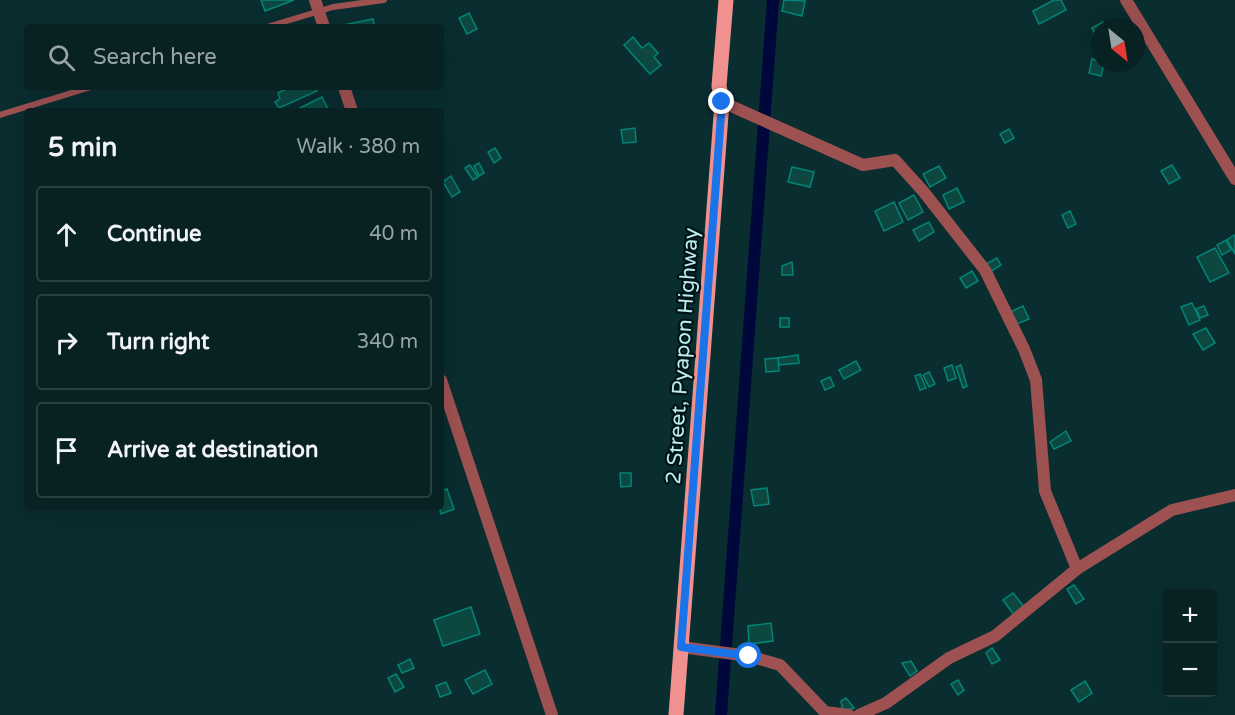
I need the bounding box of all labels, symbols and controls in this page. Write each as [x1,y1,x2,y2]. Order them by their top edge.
north arrow [1091,18,1145,72]
search box [24,24,444,90]
icon: search [45,41,78,74]
text: Search here [93,44,217,70]
route end [708,88,734,114]
text: 5 min [48,132,117,163]
text: Walk · 380 m [297,135,420,159]
icon: ahead [50,218,83,251]
text: Continue [107,221,202,247]
text: 40 m [369,222,418,246]
street label: 2 Street, Pyapon Highway [661,227,704,485]
icon: right [50,326,83,359]
text: Turn right [107,329,209,355]
text: 340 m [357,330,418,354]
icon: arrive [50,434,83,467]
text: Arrive at destination [107,437,318,463]
map controls [1163,589,1217,697]
button: + [1163,589,1217,643]
route start [735,642,761,668]
button: − [1163,643,1217,697]

